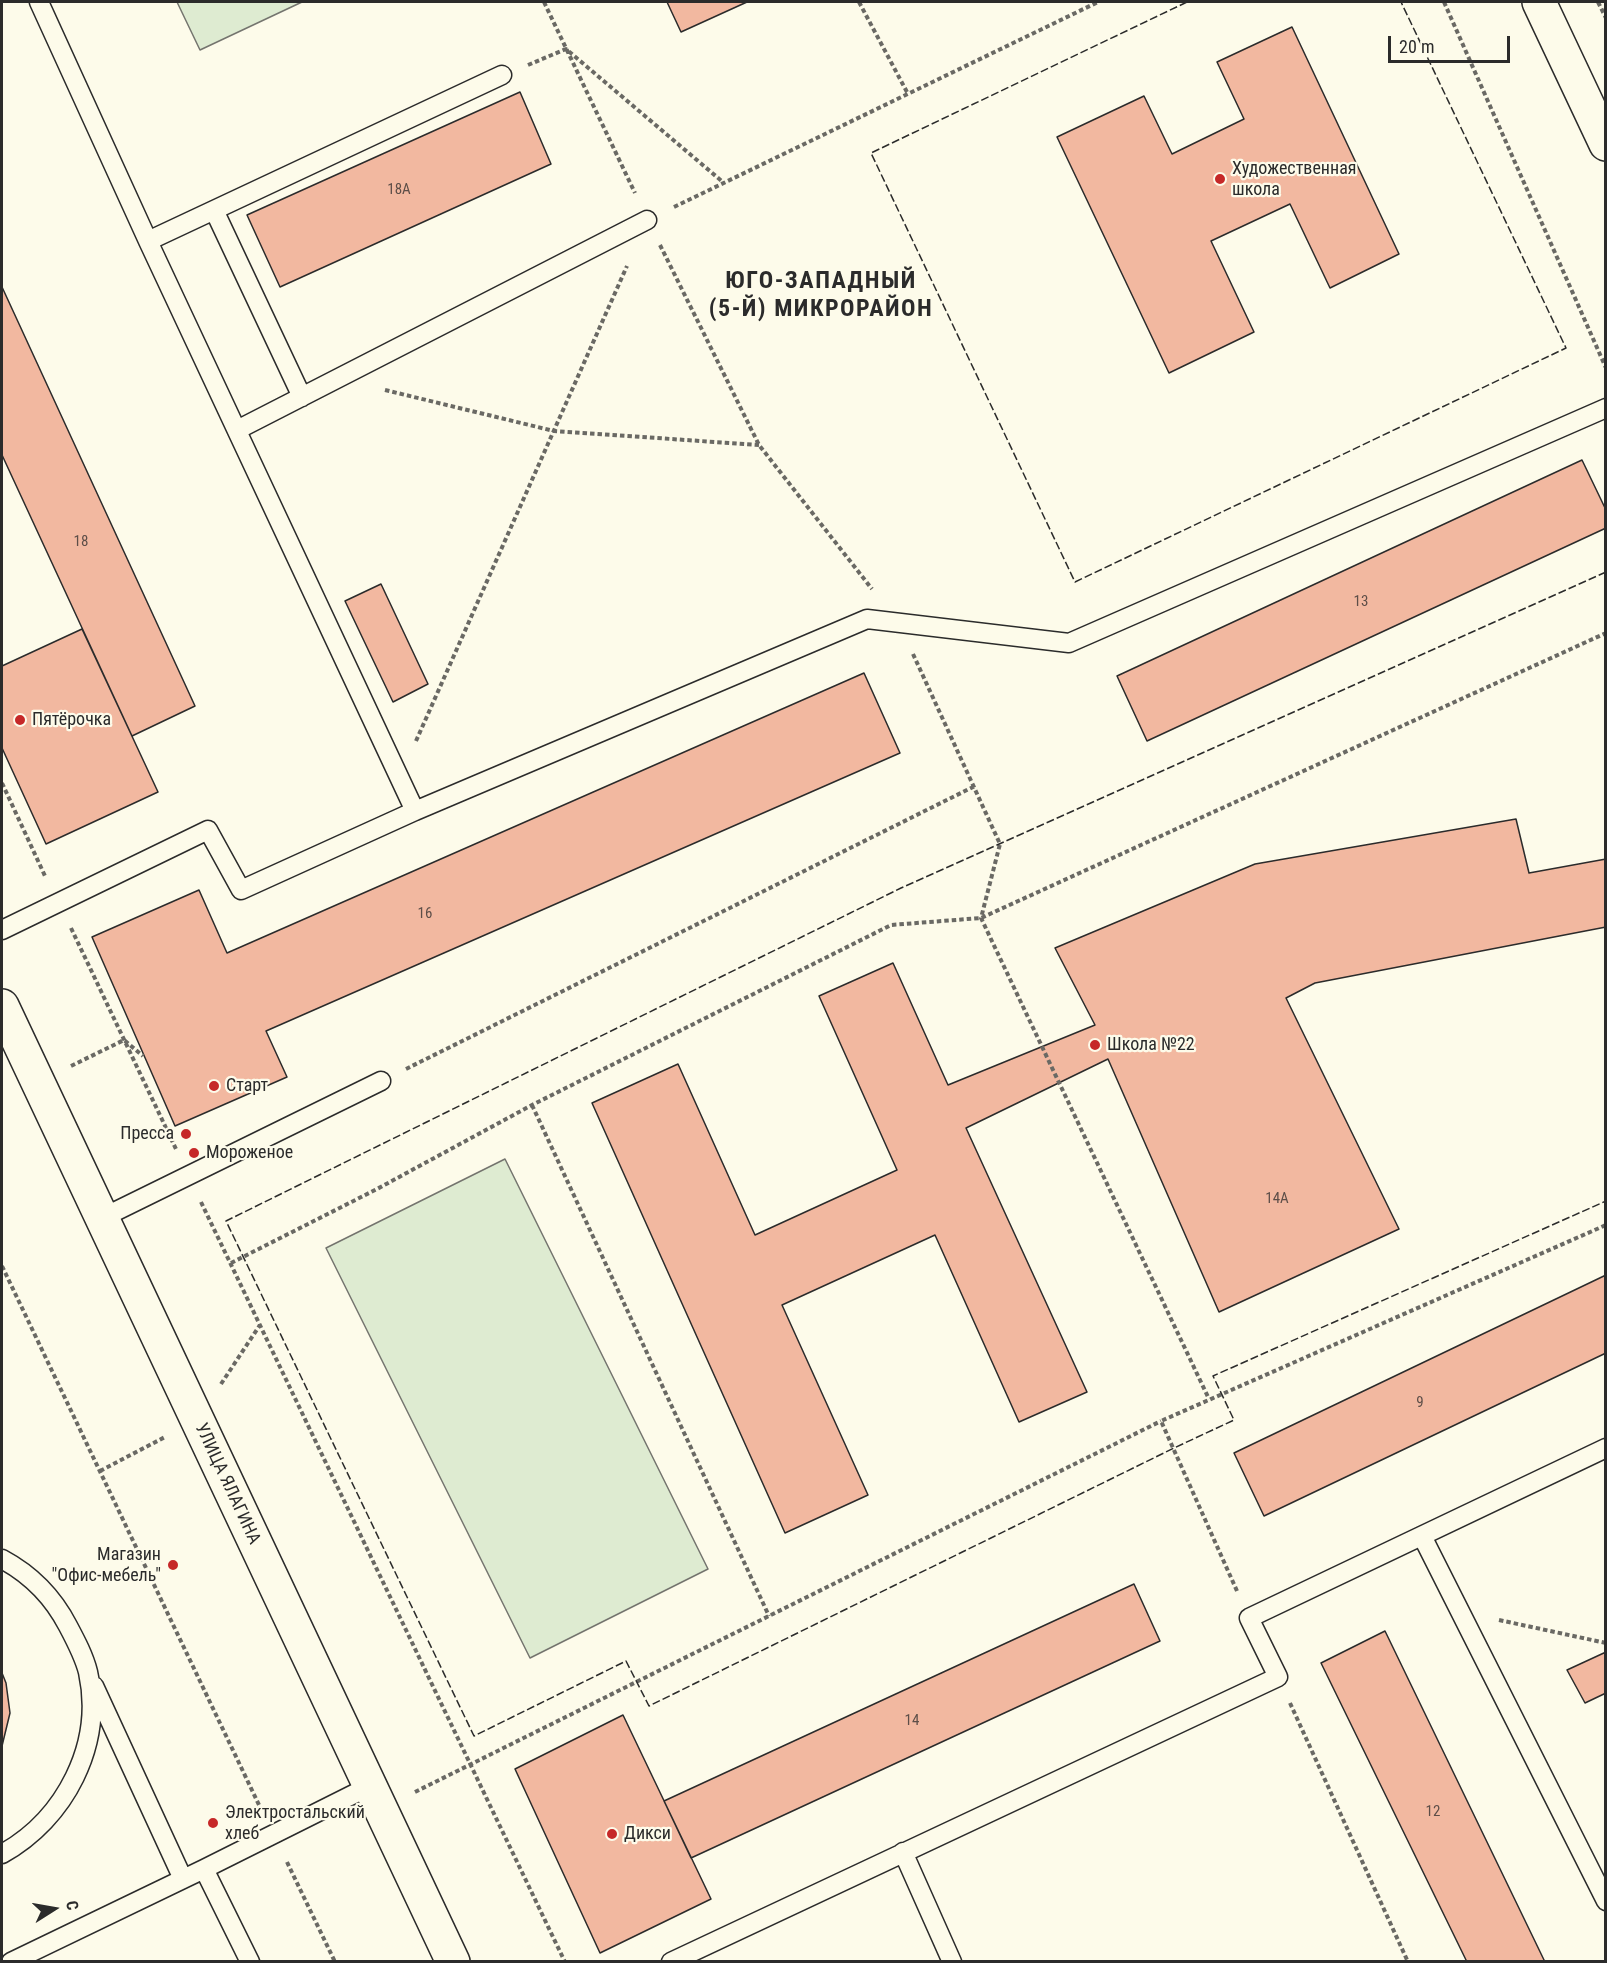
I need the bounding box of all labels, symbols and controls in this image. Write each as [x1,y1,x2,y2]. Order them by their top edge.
scale bar [1391,24,1512,62]
text: 20 m [1399,36,1434,57]
place label: Художественная школа [1232,158,1356,201]
marker: Художественная школа [1213,172,1227,186]
house number: 18А [387,181,411,199]
district label: ЮГО-ЗАПАДНЫЙ (5-Й) МИКРОРАЙОН [709,268,933,324]
house number: 18 [74,533,88,551]
house number: 13 [1354,593,1368,611]
place label: Пятёрочка [32,709,111,731]
marker: Пятёрочка [13,713,27,727]
house number: 16 [418,905,432,923]
place label: Школа №22 [1107,1034,1195,1056]
marker: Школа №22 [1088,1038,1102,1052]
place label: Старт [226,1075,268,1097]
marker: Старт [207,1079,221,1093]
place label: Пресса [120,1123,174,1145]
marker: Пресса [179,1127,193,1141]
place label: Мороженое [206,1142,293,1164]
marker: Мороженое [187,1146,201,1160]
house number: 14А [1265,1190,1289,1208]
house number: 9 [1416,1394,1424,1412]
street label: УЛИЦА ЯЛАГИНА [189,1420,265,1548]
place label: Магазин "Офис-мебель" [52,1544,161,1586]
marker: Магазин "Офис-мебель" [166,1558,180,1572]
house number: 14 [905,1712,919,1730]
place label: Электростальский хлеб [225,1802,365,1844]
house number: 12 [1426,1803,1440,1821]
marker: Электростальский хлеб [206,1816,220,1830]
place label: Дикси [624,1823,671,1845]
marker: Дикси [605,1827,619,1841]
north arrow [24,1879,84,1939]
text: С [62,1899,82,1912]

